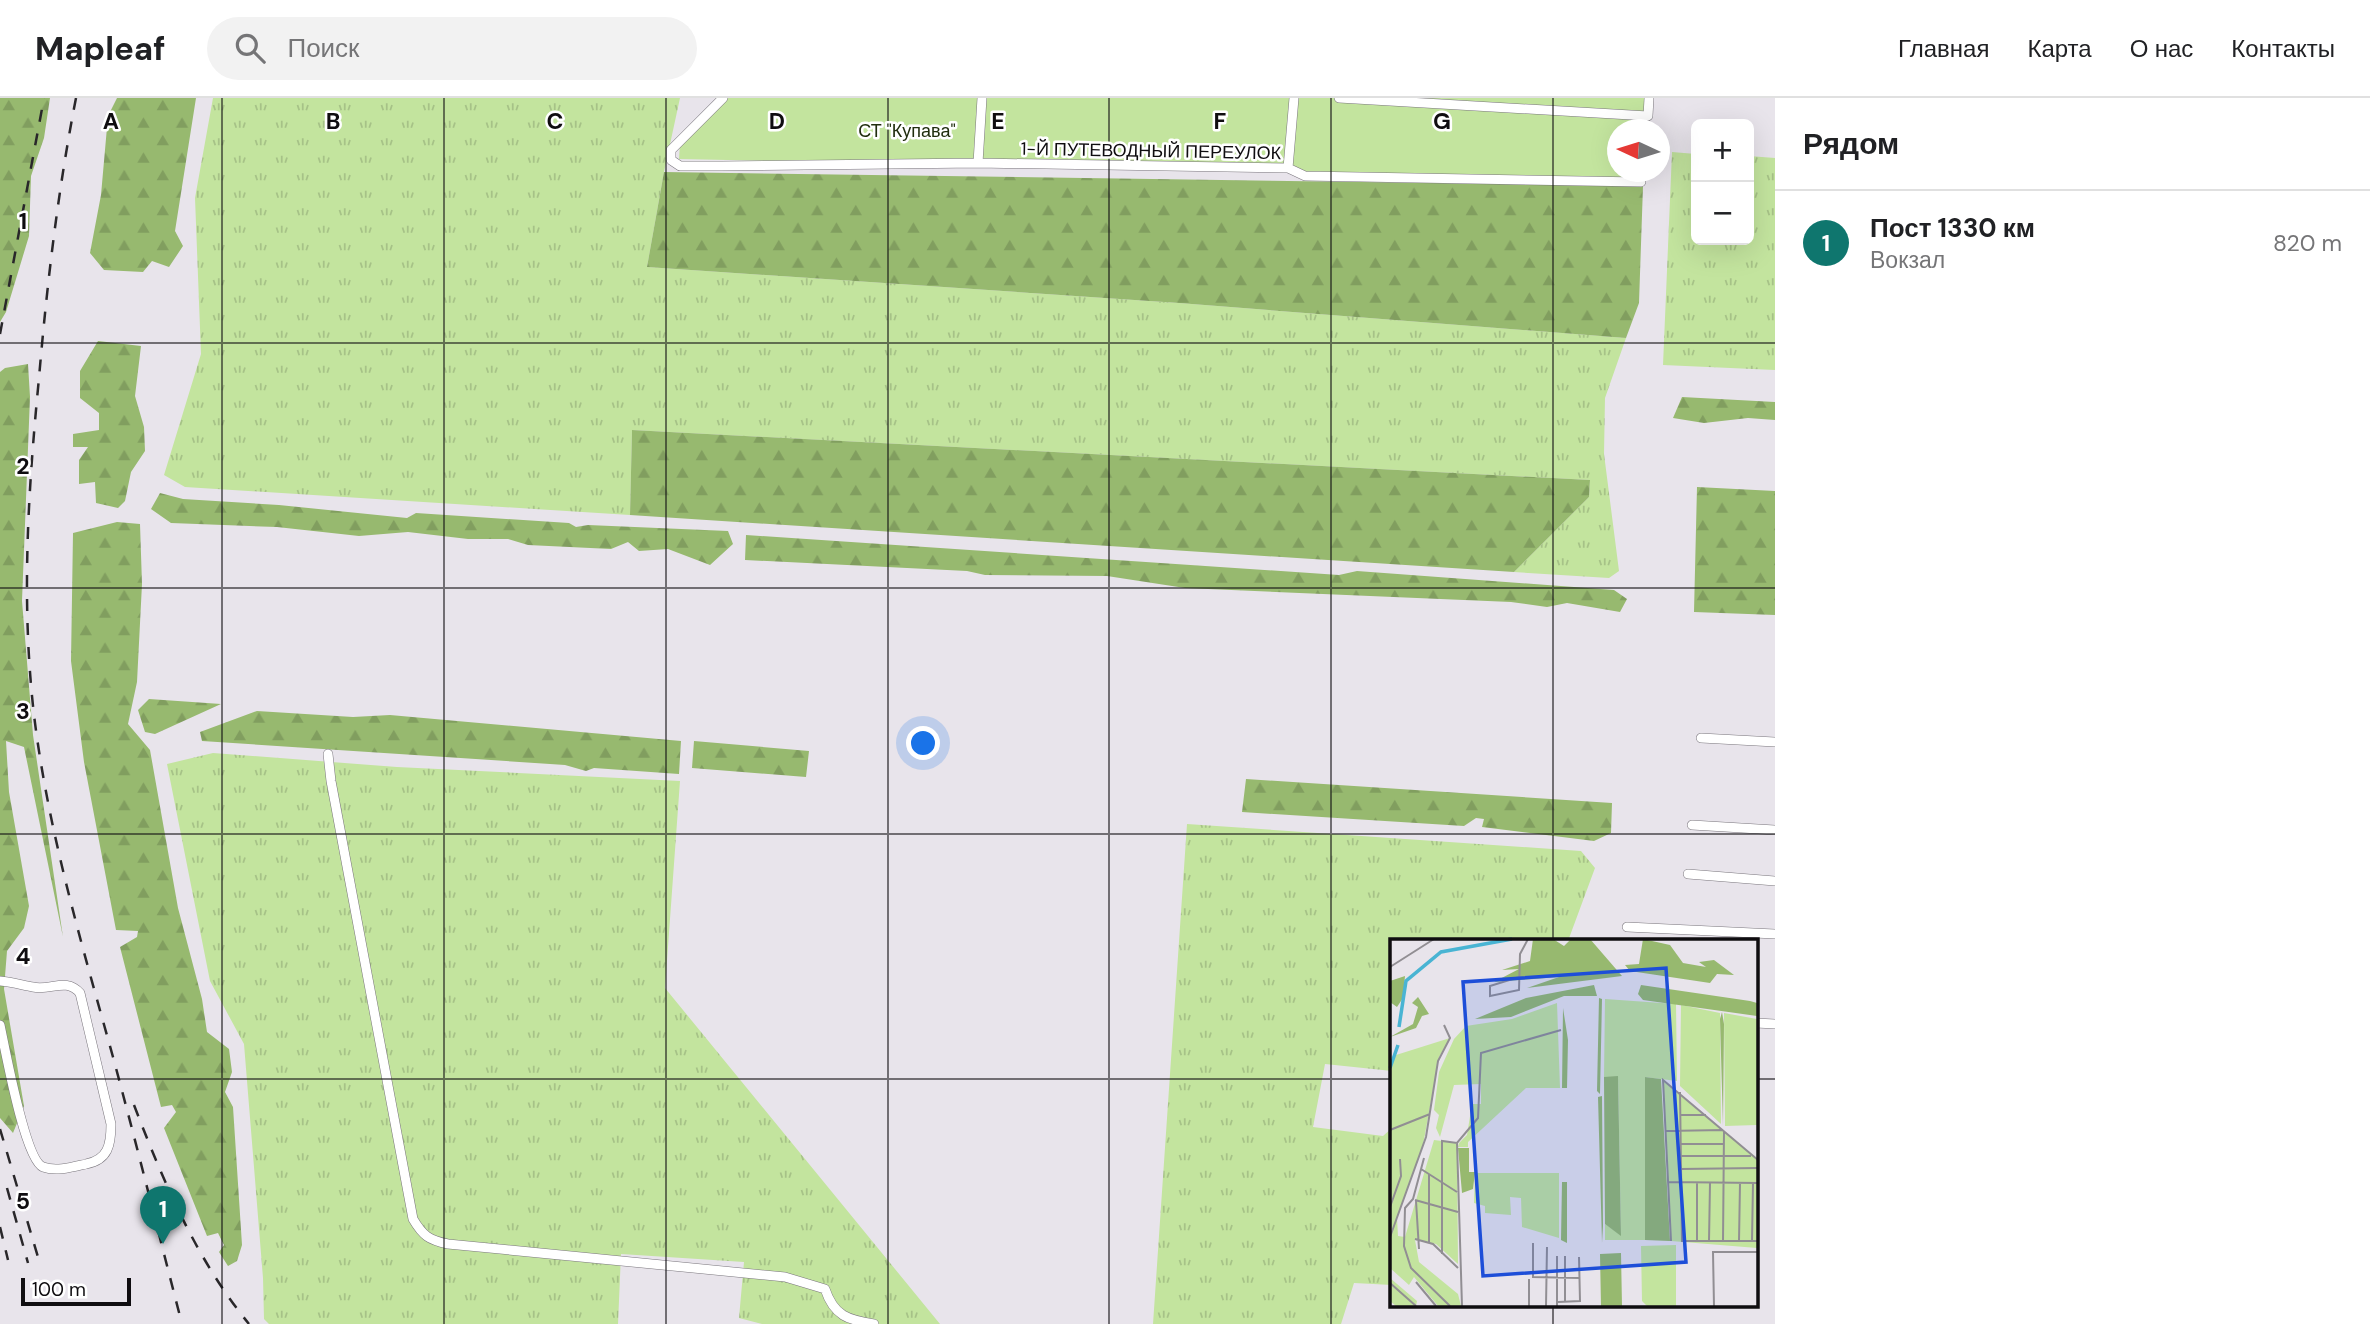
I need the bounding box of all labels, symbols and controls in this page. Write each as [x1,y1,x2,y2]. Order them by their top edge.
search box [207,17,697,80]
text: Mapleaf [35,27,165,70]
icon: search [231,29,269,67]
text: Поиск [287,31,360,65]
text: Главная [1898,33,1989,64]
text: Карта [2027,33,2092,64]
text: О нас [2130,33,2193,64]
text: Контакты [2231,33,2335,64]
text: A [103,106,119,136]
text: B [326,106,340,136]
text: C [547,106,563,136]
text: D [769,106,785,136]
text: E [991,106,1005,136]
text: F [1214,106,1227,136]
text: G [1433,106,1451,136]
park label: СТ "Купава" [858,119,956,143]
north arrow [1607,119,1670,182]
map controls [1691,119,1754,245]
button: + [1691,119,1754,182]
text: Рядом [1803,124,1899,163]
street label: 1-Й ПУТЕВОДНЫЙ ПЕРЕУЛОК [1021,137,1282,165]
button: − [1691,182,1754,245]
text: 1 [19,206,27,236]
text: Пост 1330 км [1870,211,2035,245]
text: 1 [1822,228,1830,258]
text: 820 m [2273,228,2342,258]
text: Вокзал [1870,245,1945,275]
text: 2 [16,451,30,481]
text: 3 [16,696,30,726]
your location [906,726,940,760]
inset map [1390,939,1758,1306]
text: 4 [16,941,31,971]
text: 5 [16,1186,30,1216]
pin: 1 [140,1186,186,1244]
scale bar [21,1275,131,1307]
text: 100 m [32,1277,86,1302]

